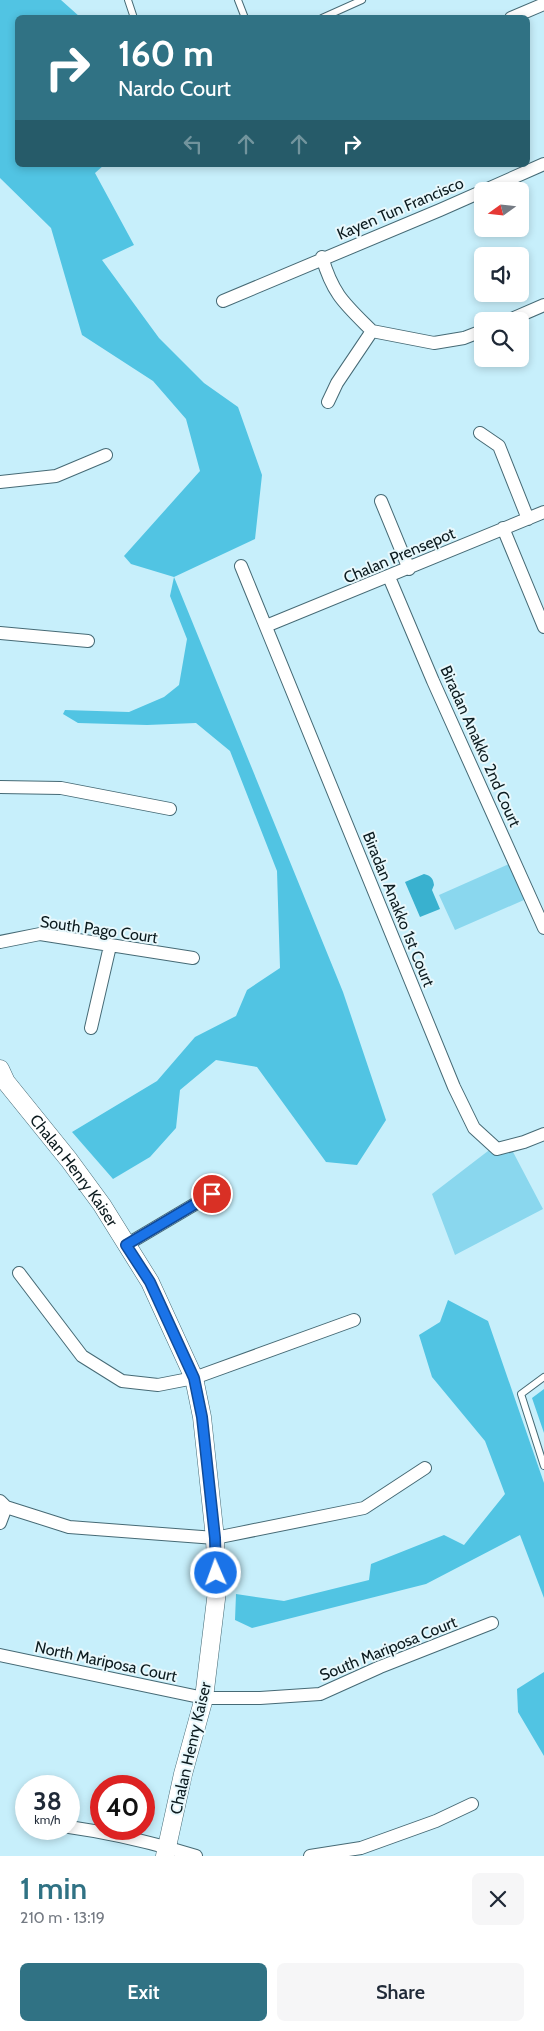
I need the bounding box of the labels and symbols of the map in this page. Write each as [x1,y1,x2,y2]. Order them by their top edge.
street label: Kayen Tun Francisco [334,173,466,244]
north arrow [474,182,529,238]
street label: Chalan Prensepot [341,523,458,587]
street label: Biradan Anakko 2nd Court [436,663,525,830]
street label: Biradan Anakko 1st Court [359,829,439,990]
street label: South Pago Court [39,912,159,947]
street label: Chalan Henry Kaiser [26,1111,122,1231]
pin [191,1173,233,1215]
position arrow [189,1546,241,1598]
street label: South Mariposa Court [317,1612,460,1685]
street label: North Mariposa Court [33,1637,179,1686]
street label: Chalan Henry Kaiser [166,1679,215,1816]
speed limit sign: 40 [90,1775,155,1840]

